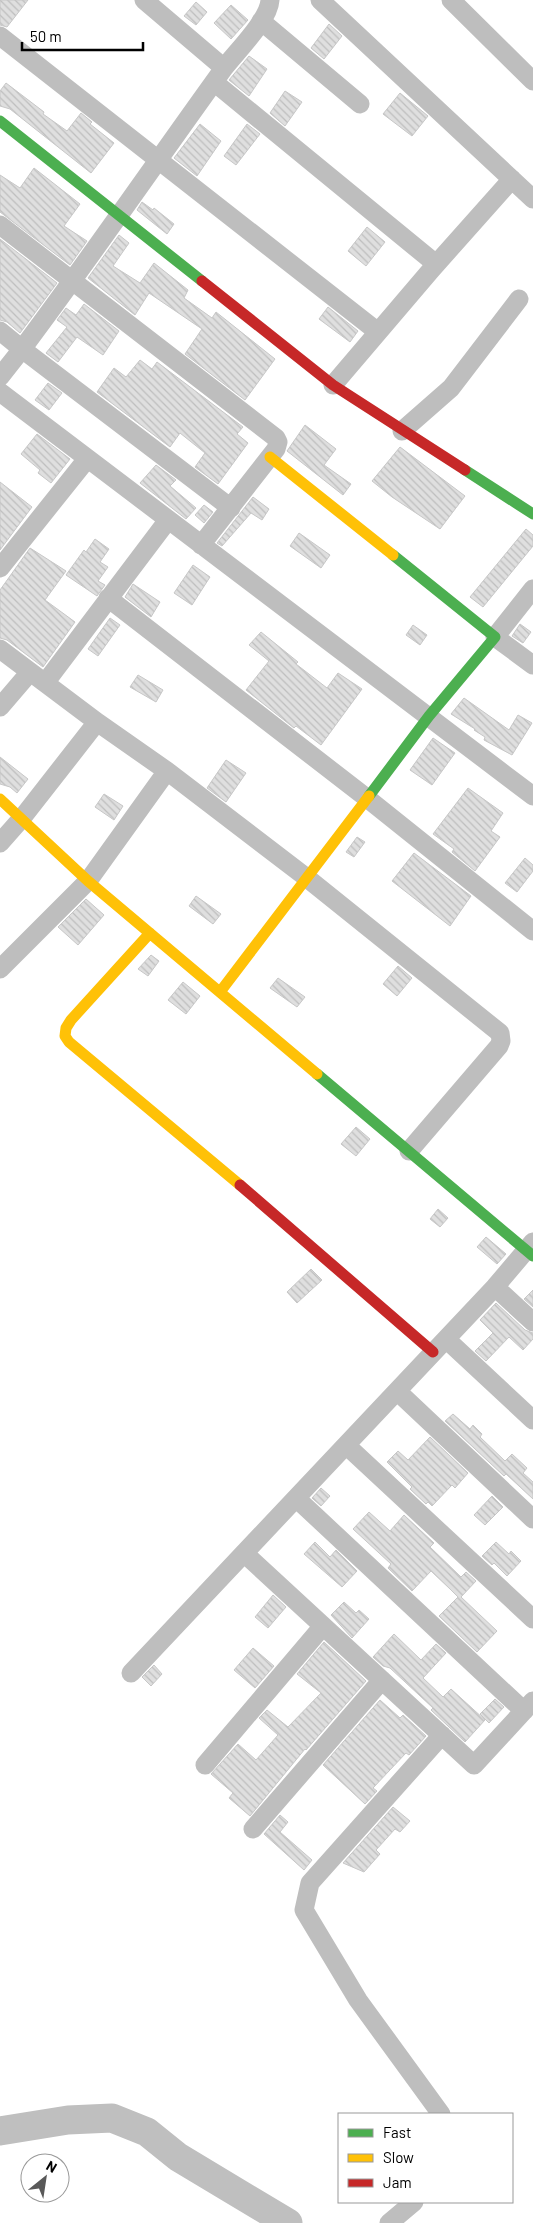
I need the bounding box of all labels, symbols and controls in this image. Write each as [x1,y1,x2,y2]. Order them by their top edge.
scale bar [22,20,144,52]
text: 50 m [30,27,62,45]
legend [338,2113,513,2203]
text: Fast [383,2123,411,2141]
text: Slow [383,2148,414,2166]
north arrow [20,2153,70,2203]
text: N [43,2157,60,2176]
text: Jam [383,2173,412,2191]

